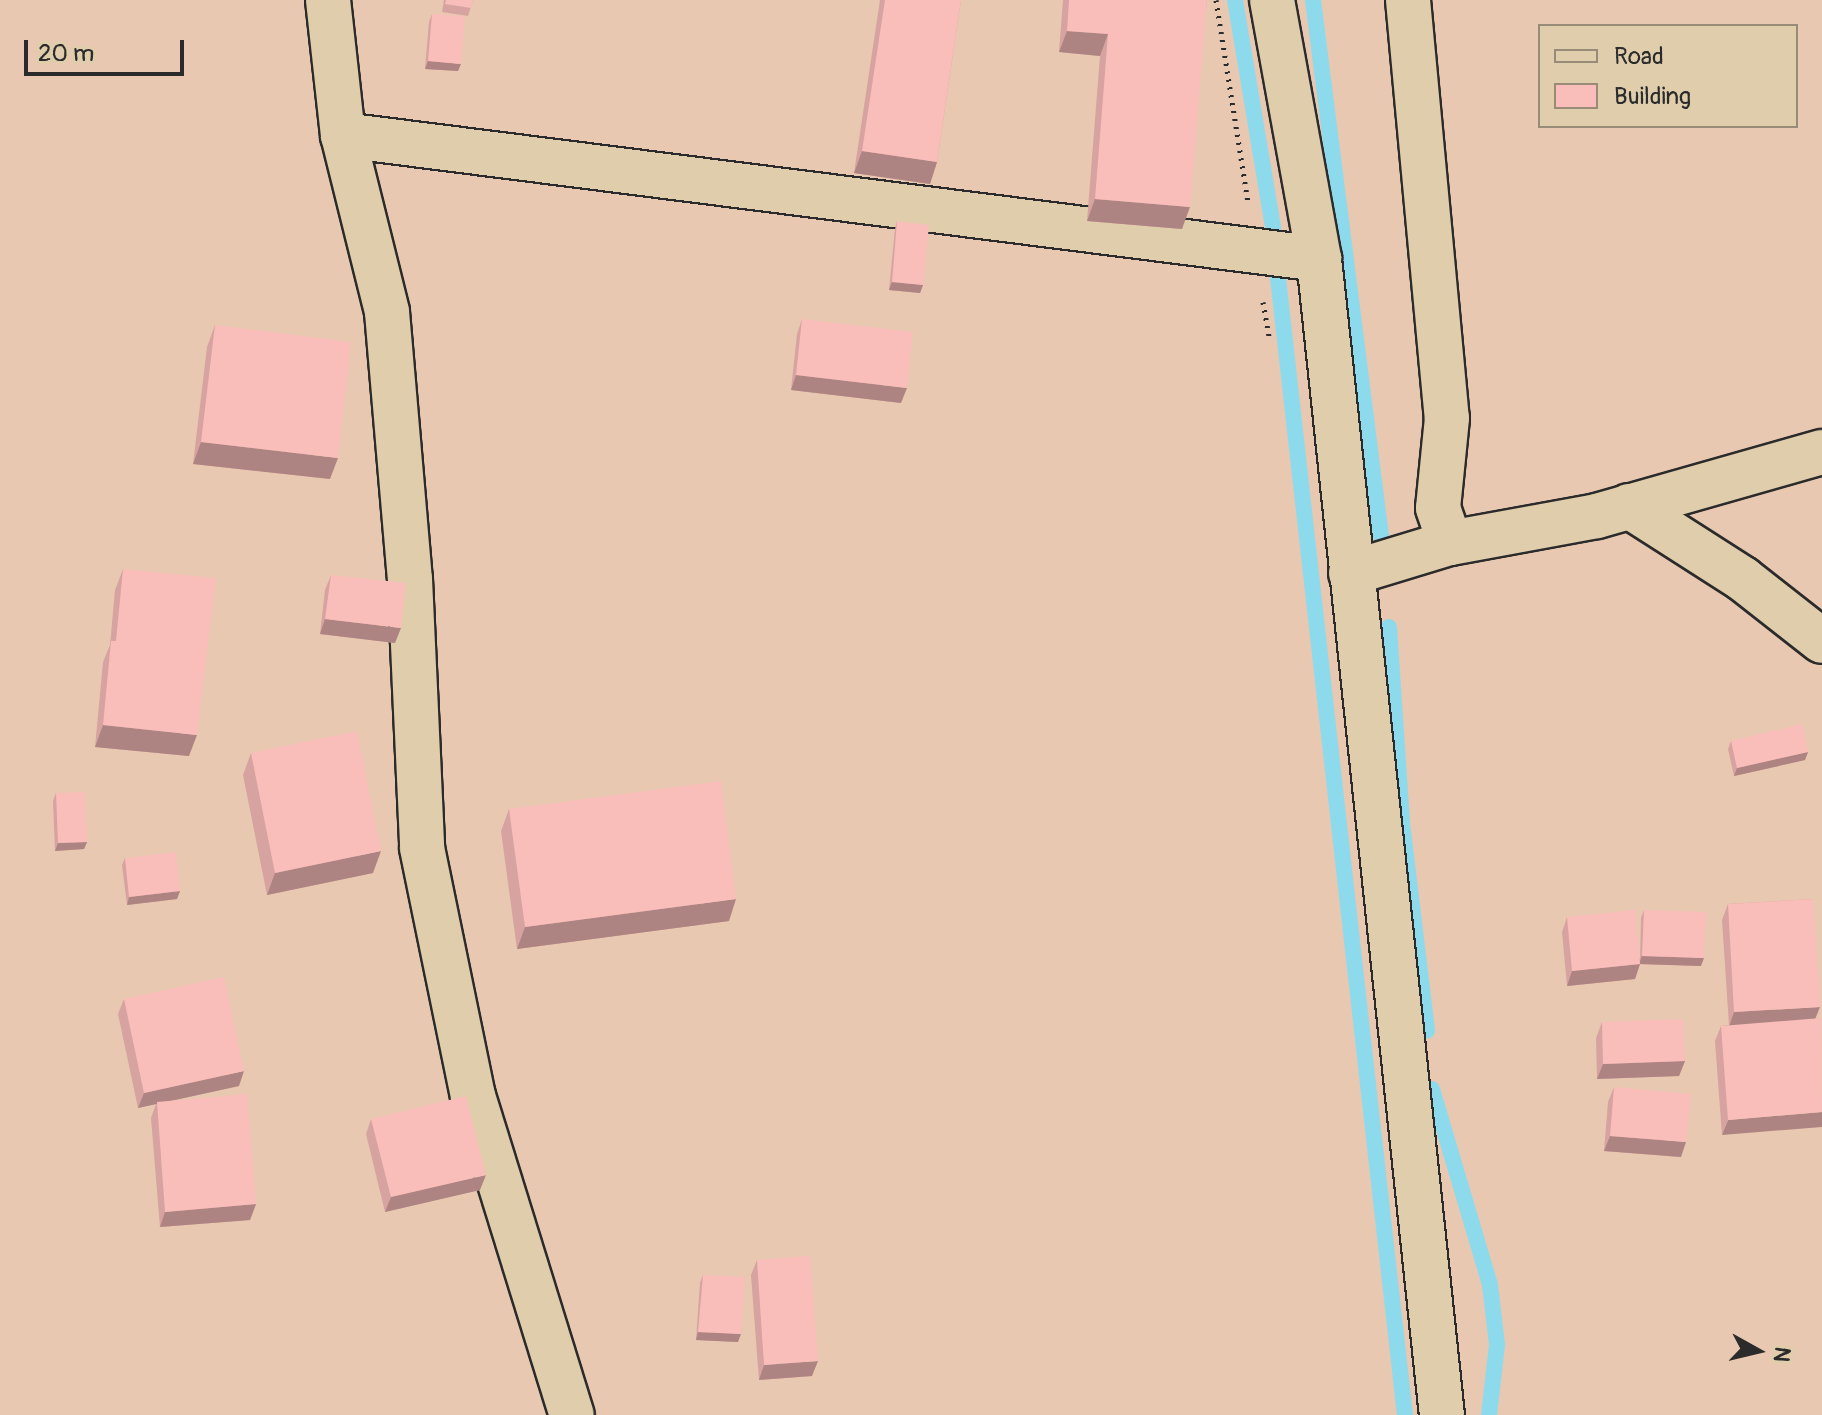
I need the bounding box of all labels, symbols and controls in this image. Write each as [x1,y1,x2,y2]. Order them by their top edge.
scale bar [28,24,188,74]
legend [1538,24,1798,128]
text: 20 m [38,39,94,68]
text: Road [1614,42,1664,71]
text: Building [1614,82,1691,111]
north arrow [1718,1311,1798,1391]
text: N [1767,1345,1797,1364]

